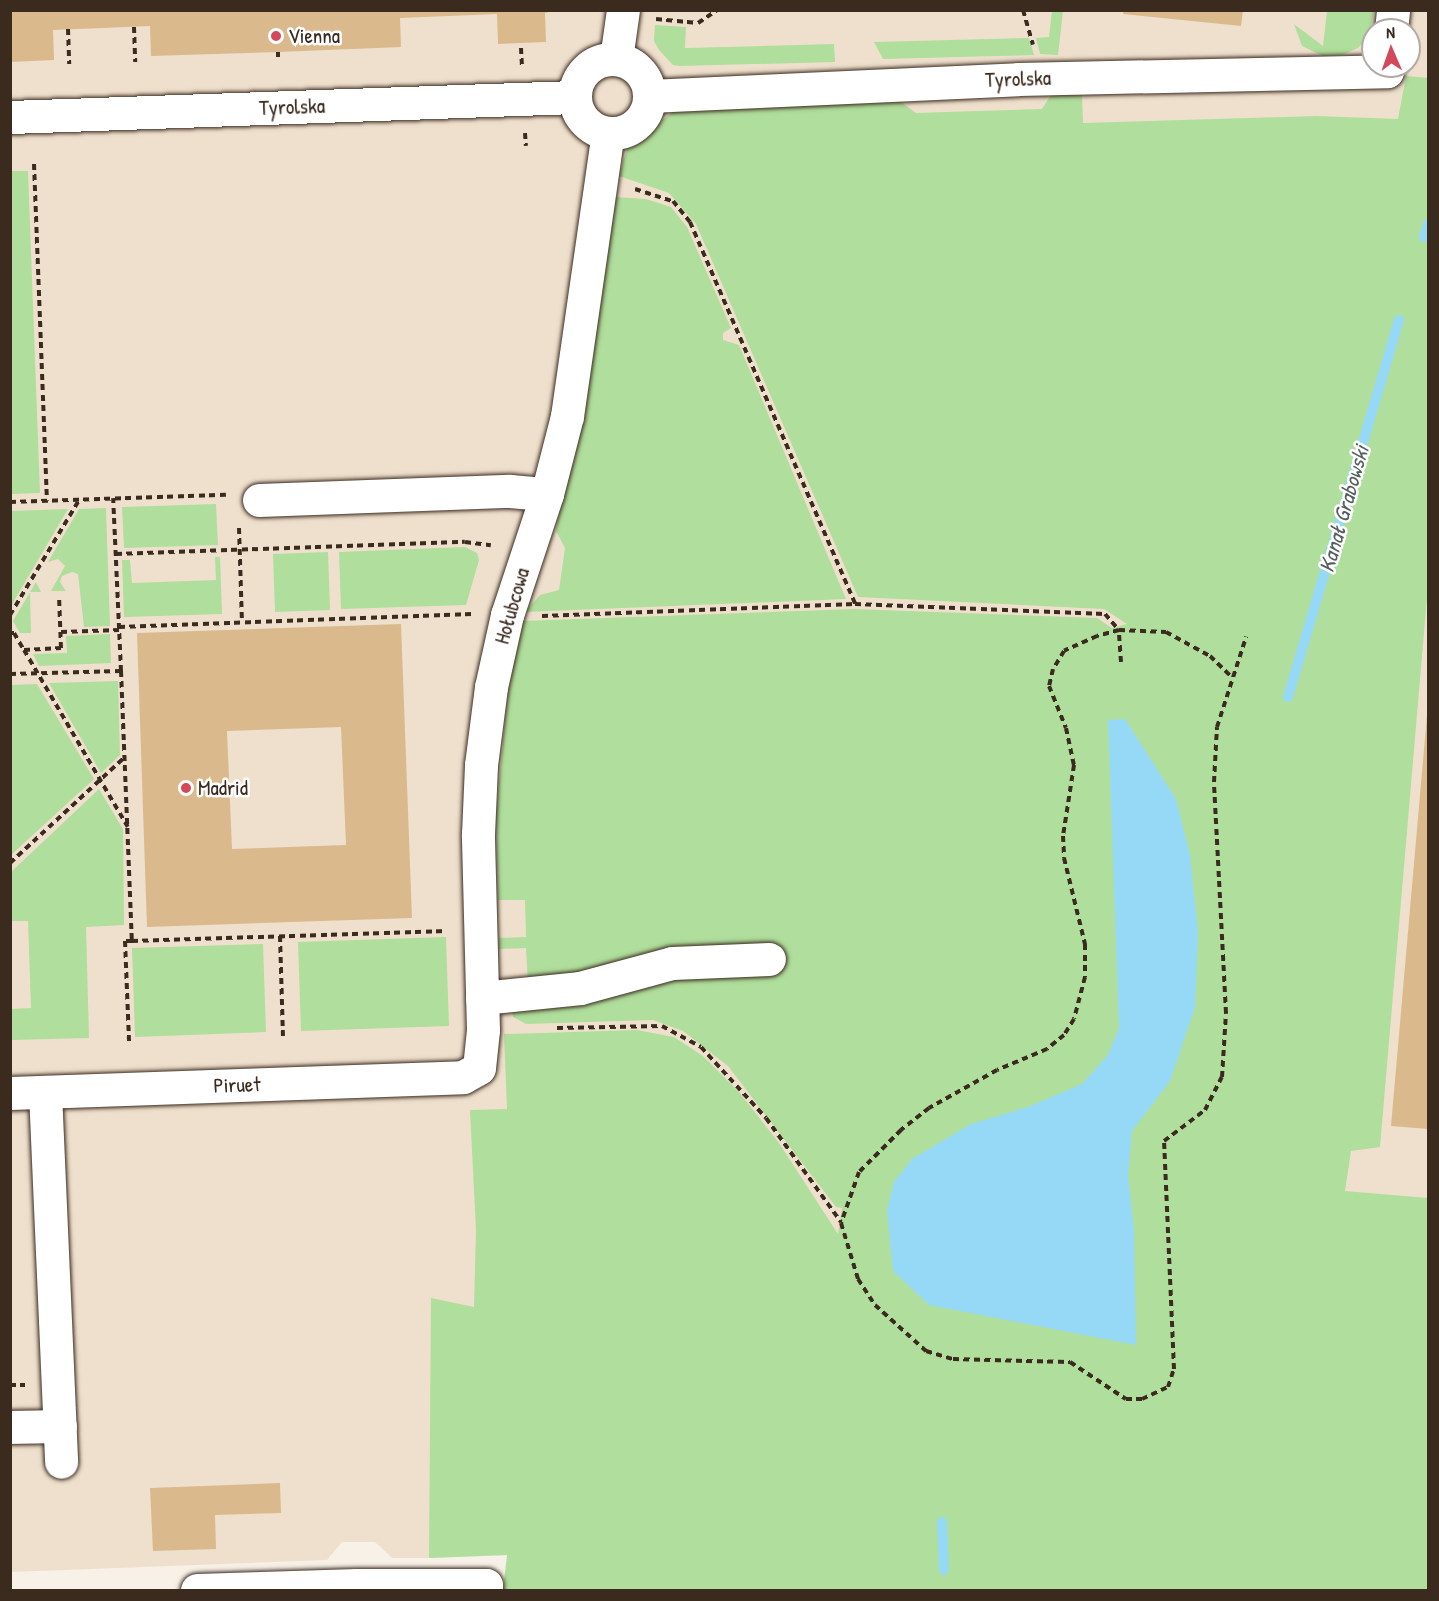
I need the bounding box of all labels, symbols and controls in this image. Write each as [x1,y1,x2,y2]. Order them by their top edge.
north arrow [1361,18,1421,78]
text: N [1386,21,1395,43]
place label: Vienna [288,23,340,49]
marker: Vienna [269,29,283,43]
street label: Tyrolska [985,65,1051,93]
street label: Tyrolska [259,93,325,121]
water label: Kanał Grabowski [1313,443,1375,575]
street label: Hołubcowa [489,565,535,647]
place label: Madrid [198,775,248,801]
marker: Madrid [179,781,193,795]
street label: Piruet [213,1072,261,1098]

